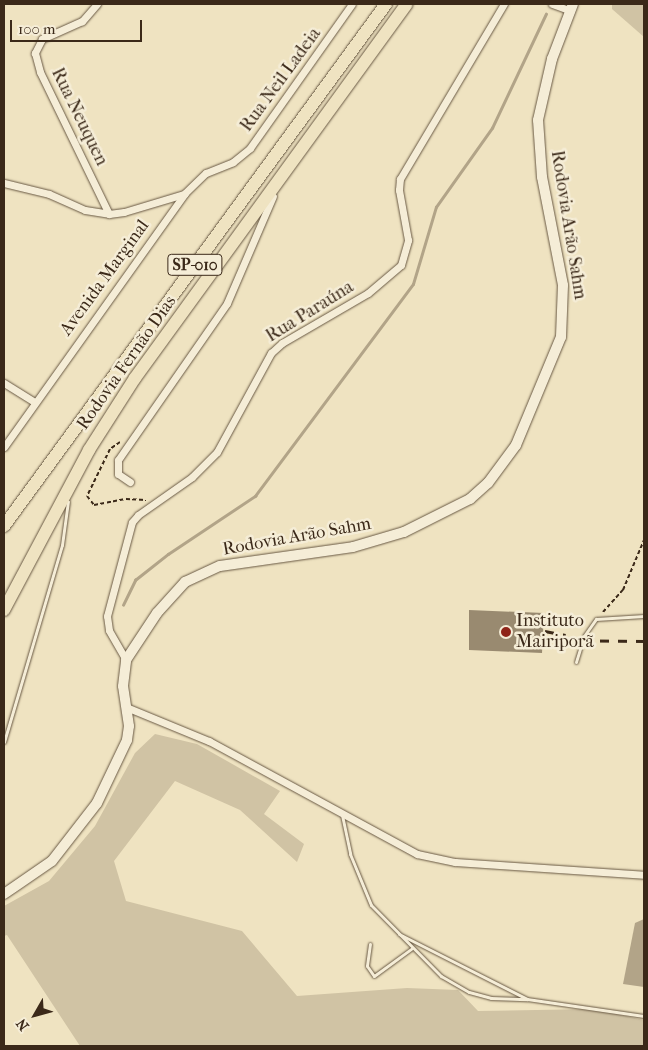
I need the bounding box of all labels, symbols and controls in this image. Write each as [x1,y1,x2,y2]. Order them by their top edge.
scale bar [12,10,145,42]
text: 100 m [18,20,56,38]
street label: Rua Neil Ladeia [236,24,326,136]
street label: Rua Neuquen [46,65,112,169]
street label: Rodovia Arão Sahm [546,149,590,301]
street label: Avenida Marginal [56,216,154,340]
road number: SP-010 [166,252,224,278]
street label: Rua Paraúna [262,277,358,347]
street label: Rodovia Fernão Dias [73,292,181,434]
street label: Rodovia Arão Sahm [221,513,373,561]
place label: Instituto Mairiporã [516,611,594,654]
marker: Instituto Mairiporã [500,626,512,638]
north arrow [10,990,60,1040]
text: N [13,1015,33,1034]

